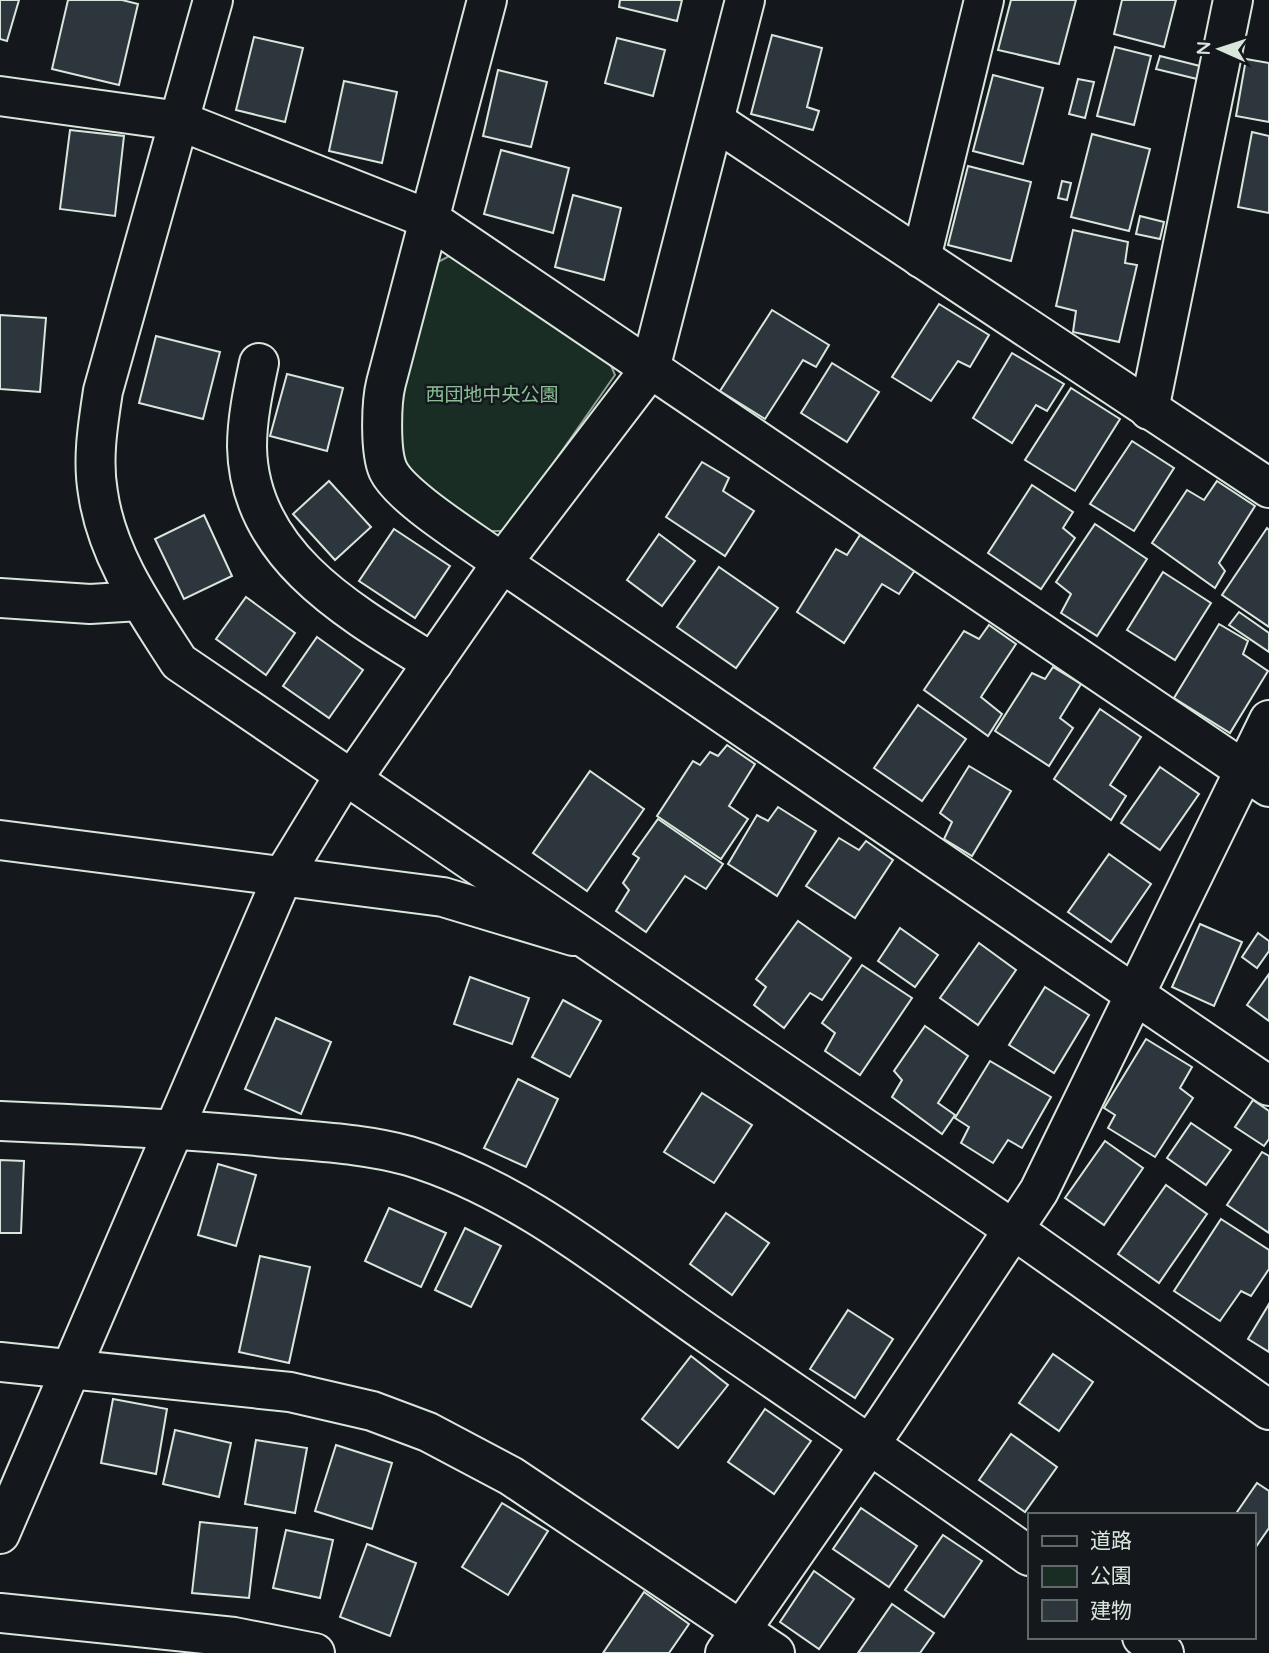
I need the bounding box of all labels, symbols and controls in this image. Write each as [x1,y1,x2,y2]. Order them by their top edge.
north arrow [1185,14,1255,84]
text: N [1191,41,1215,56]
park label: 西団地中央公園 [425,382,559,406]
legend [1028,1513,1255,1639]
text: 道路 [1090,1527,1132,1553]
text: 公園 [1090,1562,1132,1588]
text: 建物 [1090,1597,1132,1623]

